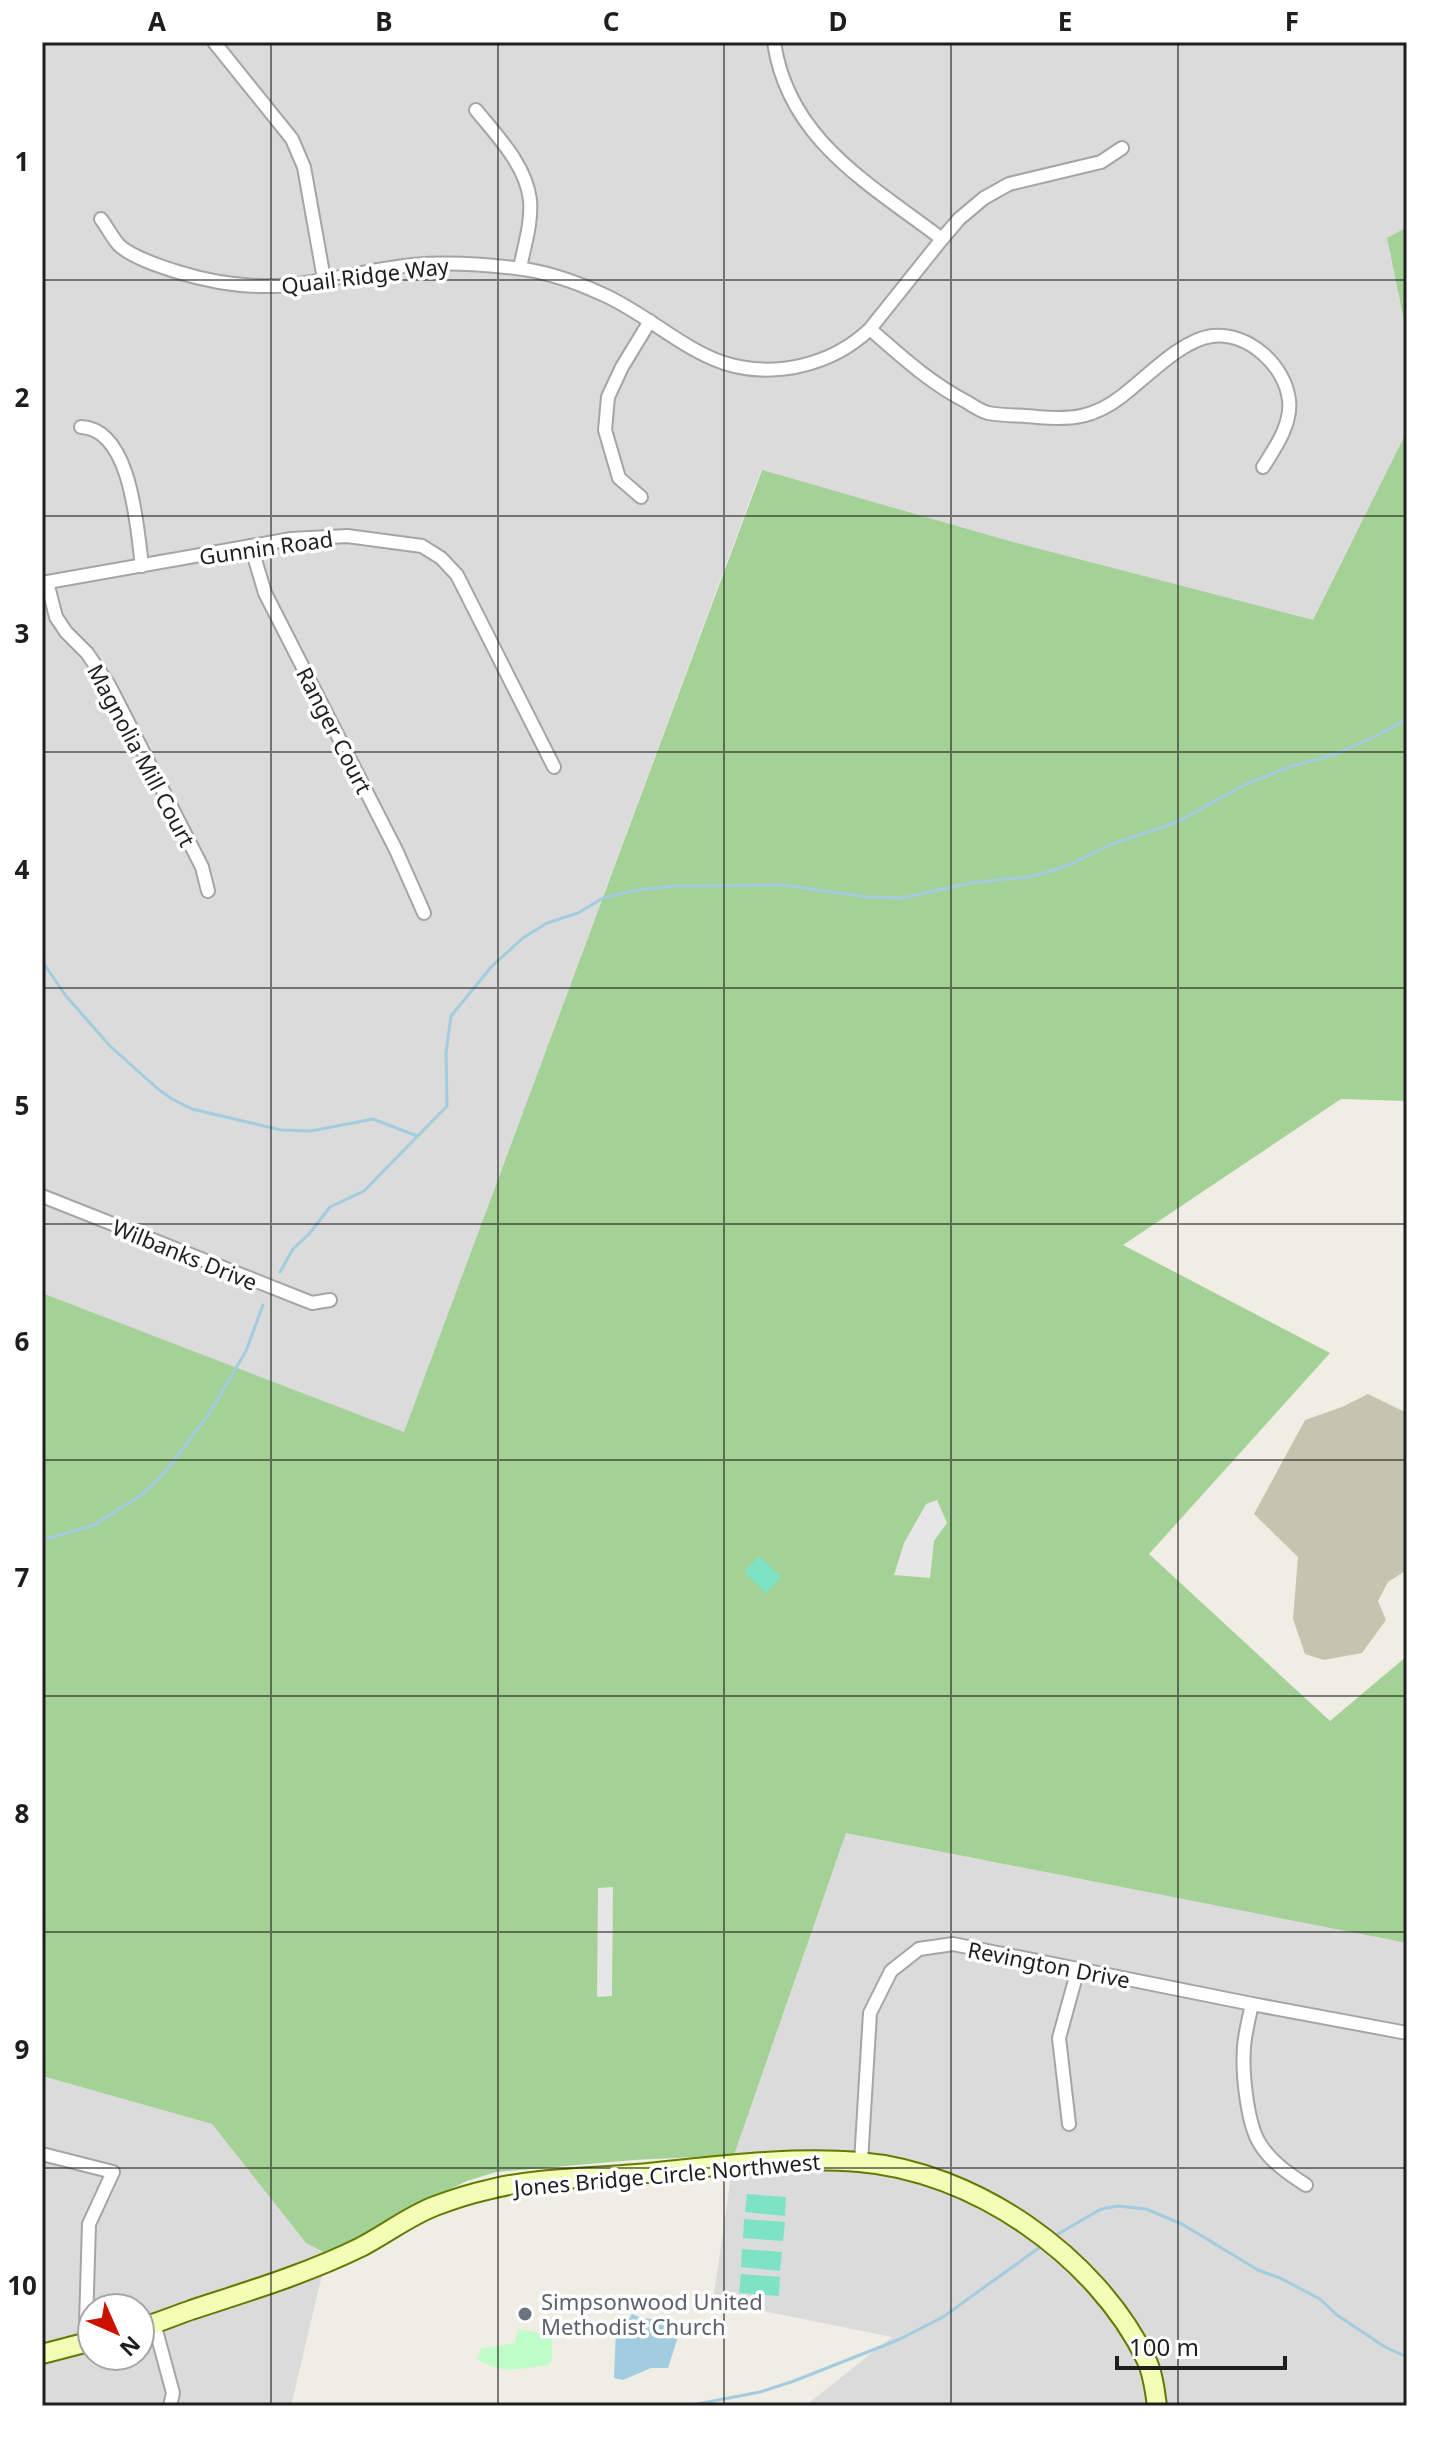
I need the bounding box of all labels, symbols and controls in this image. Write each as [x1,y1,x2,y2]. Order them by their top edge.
text: A [148,3,166,39]
text: B [375,3,393,39]
text: C [603,3,619,39]
text: D [828,3,848,39]
text: E [1058,3,1072,39]
text: F [1285,3,1299,39]
text: 1 [15,143,29,179]
street label: Quail Ridge Way [280,250,451,300]
text: 2 [15,379,30,415]
street label: Gunnin Road [197,523,335,571]
text: 3 [15,615,29,651]
street label: Magnolia Mill Court [81,658,203,852]
street label: Ranger Court [290,662,380,798]
text: 4 [15,851,30,887]
text: 5 [15,1087,29,1123]
street label: Wilbanks Drive [108,1211,262,1297]
text: 6 [15,1323,30,1359]
text: 7 [15,1559,30,1595]
text: 8 [15,1795,29,1831]
street label: Revington Drive [965,1934,1133,1994]
text: 9 [15,2031,29,2067]
street label: Jones Bridge Circle Northwest [511,2146,821,2203]
text: 10 [7,2267,37,2303]
place label: Simpsonwood United Methodist Church [541,2286,763,2341]
north arrow [76,2292,156,2372]
marker: Simpsonwood United Methodist Church [516,2305,534,2323]
scale bar [1117,2320,1285,2370]
text: N [114,2330,148,2364]
text: 100 m [1129,2330,1199,2363]

